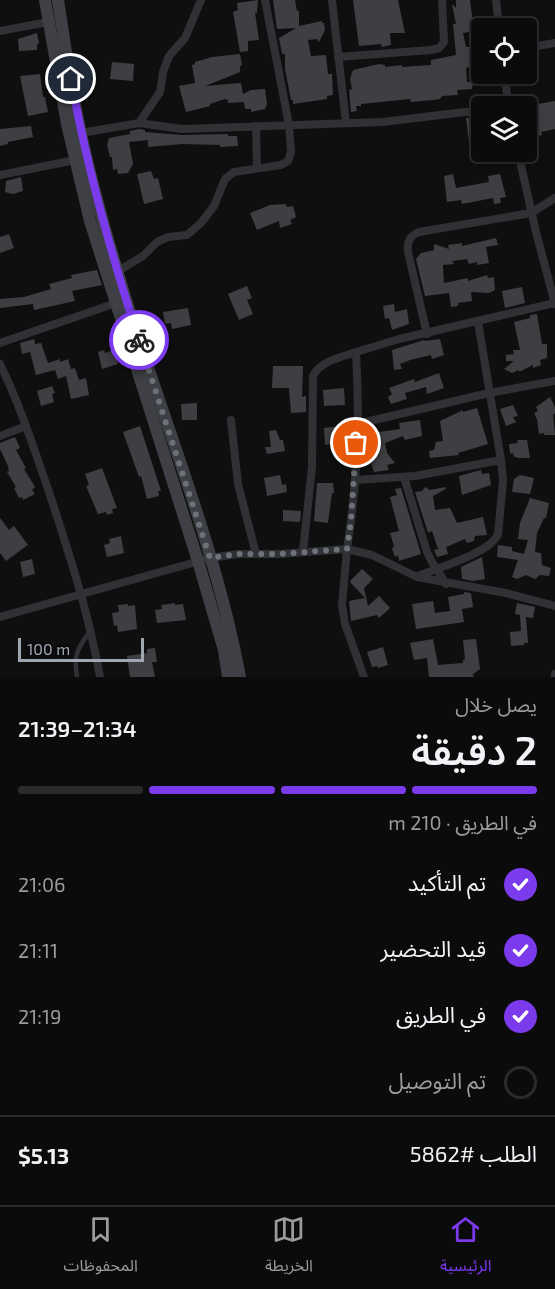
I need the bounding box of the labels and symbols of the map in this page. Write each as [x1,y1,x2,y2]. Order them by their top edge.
pin [45,53,96,104]
courier [109,310,169,370]
pin [330,417,381,468]
scale bar [18,635,144,662]

